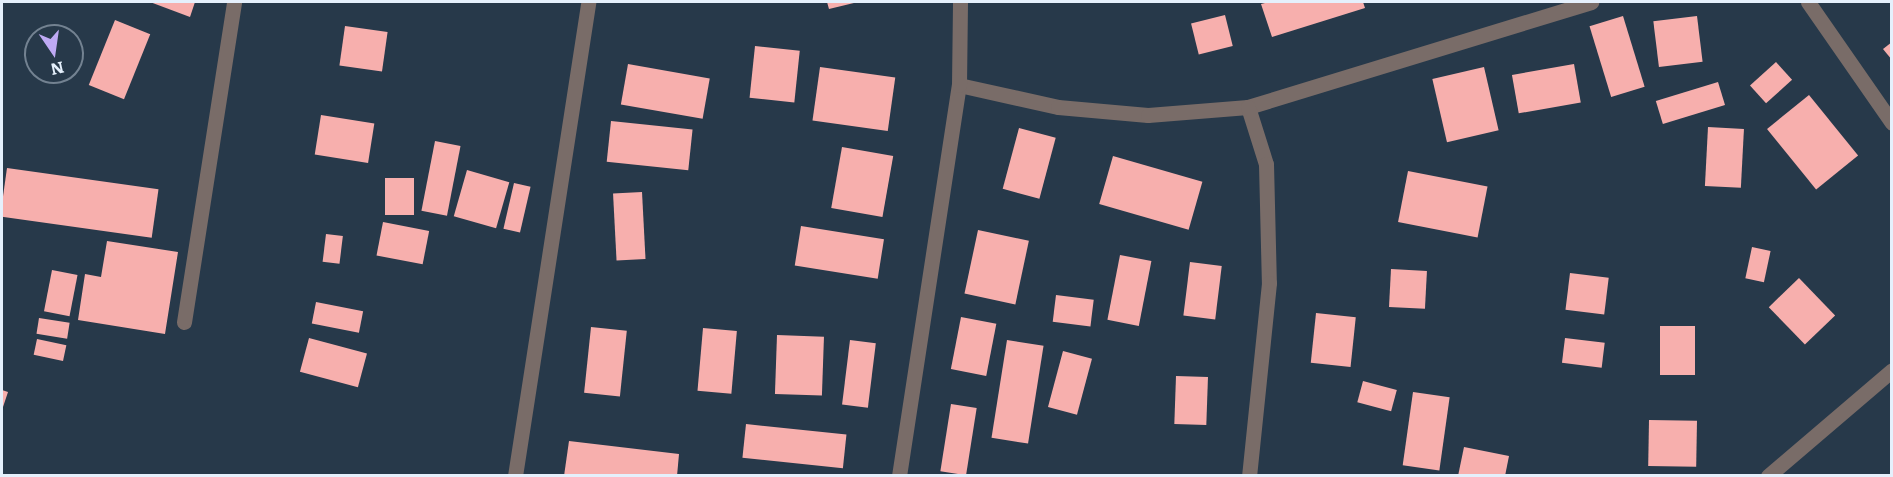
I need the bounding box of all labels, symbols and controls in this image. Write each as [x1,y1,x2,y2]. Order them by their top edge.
north arrow [24,24,84,84]
text: N [48,56,67,83]

